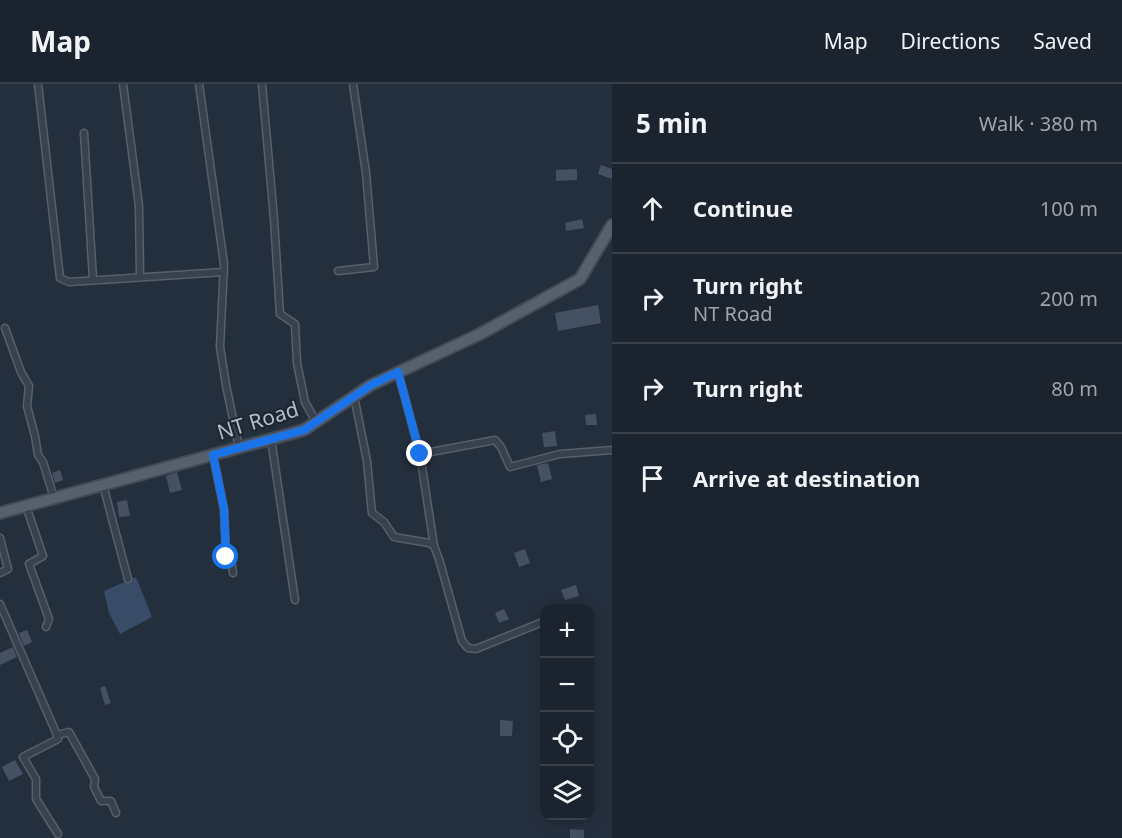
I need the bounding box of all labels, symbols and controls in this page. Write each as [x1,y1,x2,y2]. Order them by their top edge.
text: Map [30,22,91,60]
text: Map [824,27,868,55]
text: Directions [901,27,1000,55]
text: Saved [1033,27,1092,55]
text: 5 min [636,105,708,141]
text: Walk · 380 m [979,110,1098,137]
icon: ahead [636,192,669,225]
text: Continue [693,193,793,223]
text: 100 m [1040,195,1098,222]
text: Turn right [693,270,803,300]
icon: right [636,282,669,315]
text: 200 m [1040,285,1098,312]
text: NT Road [693,300,773,327]
icon: right [636,372,669,405]
text: Turn right [693,373,803,403]
text: 80 m [1051,375,1098,402]
street label: NT Road [214,394,302,446]
route end [406,440,432,466]
icon: arrive [636,462,669,495]
text: Arrive at destination [693,463,920,493]
route start [212,543,238,569]
map controls [540,604,594,820]
button: + [540,604,594,658]
button: − [540,658,594,712]
button: locate [540,712,594,766]
button: layers [540,766,594,820]

